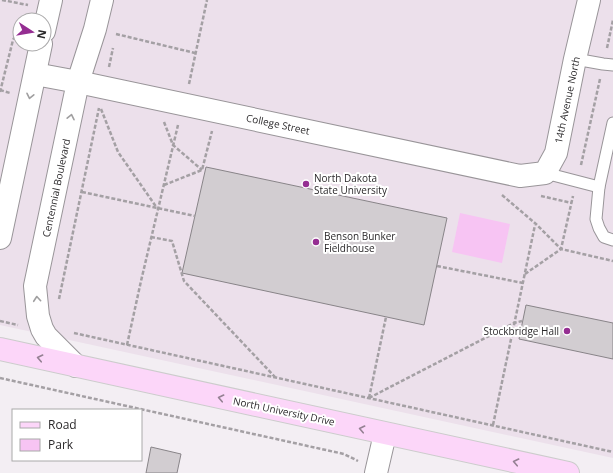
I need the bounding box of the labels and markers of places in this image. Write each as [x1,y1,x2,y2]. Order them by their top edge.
place label: North Dakota State University [314,171,388,197]
marker: North Dakota State University [301,179,311,189]
place label: Benson Bunker Fieldhouse [324,229,395,255]
marker: Benson Bunker Fieldhouse [311,237,321,247]
place label: Stockbridge Hall [483,324,559,338]
marker: Stockbridge Hall [562,326,572,336]

